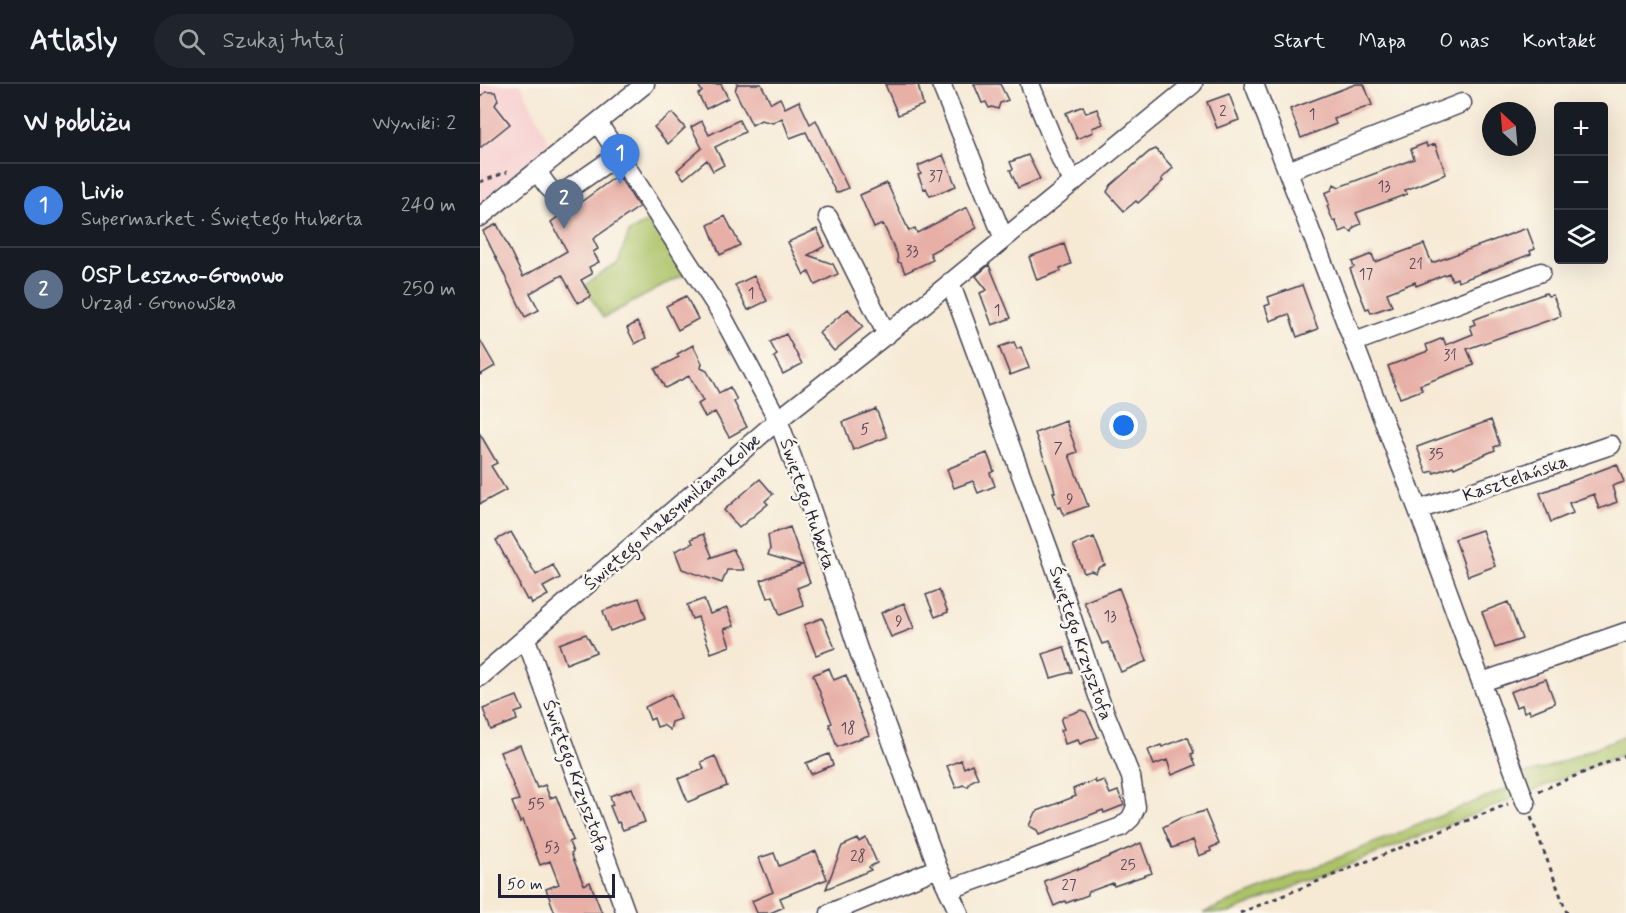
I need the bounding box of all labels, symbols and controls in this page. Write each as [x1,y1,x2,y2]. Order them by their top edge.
search box [154,14,574,68]
text: Atlasly [30,23,118,60]
icon: search [175,25,208,58]
text: Szukaj tutaj [223,27,344,55]
text: Start [1273,27,1325,55]
text: Mapa [1358,27,1406,55]
text: O nas [1439,27,1489,55]
text: Kontakt [1522,27,1596,55]
house number: 2 [1219,102,1227,122]
north arrow [1482,102,1536,156]
map controls [1554,102,1608,264]
button: + [1554,102,1608,156]
house number: 1 [1309,105,1315,125]
text: W pobliżu [24,106,130,140]
text: Wyniki: 2 [372,110,456,137]
pin: 1 [600,135,640,184]
button: − [1554,156,1608,210]
house number: 37 [929,167,944,187]
house number: 13 [1377,177,1391,197]
text: Livio [81,178,124,206]
pin: 2 [544,180,584,229]
text: 1 [39,192,48,219]
text: 240 m [401,192,456,219]
text: Supermarket · Świętego Huberta [81,206,363,233]
button: layers [1554,210,1608,264]
house number: 33 [905,242,919,262]
house number: 21 [1409,255,1423,275]
text: OSP Leszno-Gronowo [81,262,284,290]
house number: 17 [1359,265,1374,285]
text: 2 [39,276,48,303]
text: 250 m [402,276,456,303]
house number: 1 [748,284,754,304]
text: Urząd · Gronowska [81,290,236,317]
house number: 1 [994,301,1000,321]
house number: 31 [1443,346,1457,366]
your location [1109,411,1138,440]
house number: 5 [860,420,870,440]
street label: Świętego Maksymiliana Kolbe [579,429,767,598]
street label: Świętego Huberta [771,436,841,574]
house number: 7 [1053,439,1063,459]
house number: 35 [1429,445,1443,465]
street label: Kasztelańska [1460,450,1571,508]
house number: 9 [1066,490,1074,510]
street label: Świętego Krzysztofa [1041,563,1118,724]
house number: 13 [1103,607,1117,627]
house number: 9 [895,612,903,632]
street label: Świętego Krzysztofa [534,697,614,857]
house number: 18 [841,719,855,739]
house number: 55 [528,795,545,815]
house number: 53 [544,838,560,858]
house number: 28 [850,847,866,867]
house number: 25 [1120,856,1136,876]
scale bar [498,871,615,898]
text: 50 m [507,874,543,895]
house number: 27 [1062,876,1077,896]

